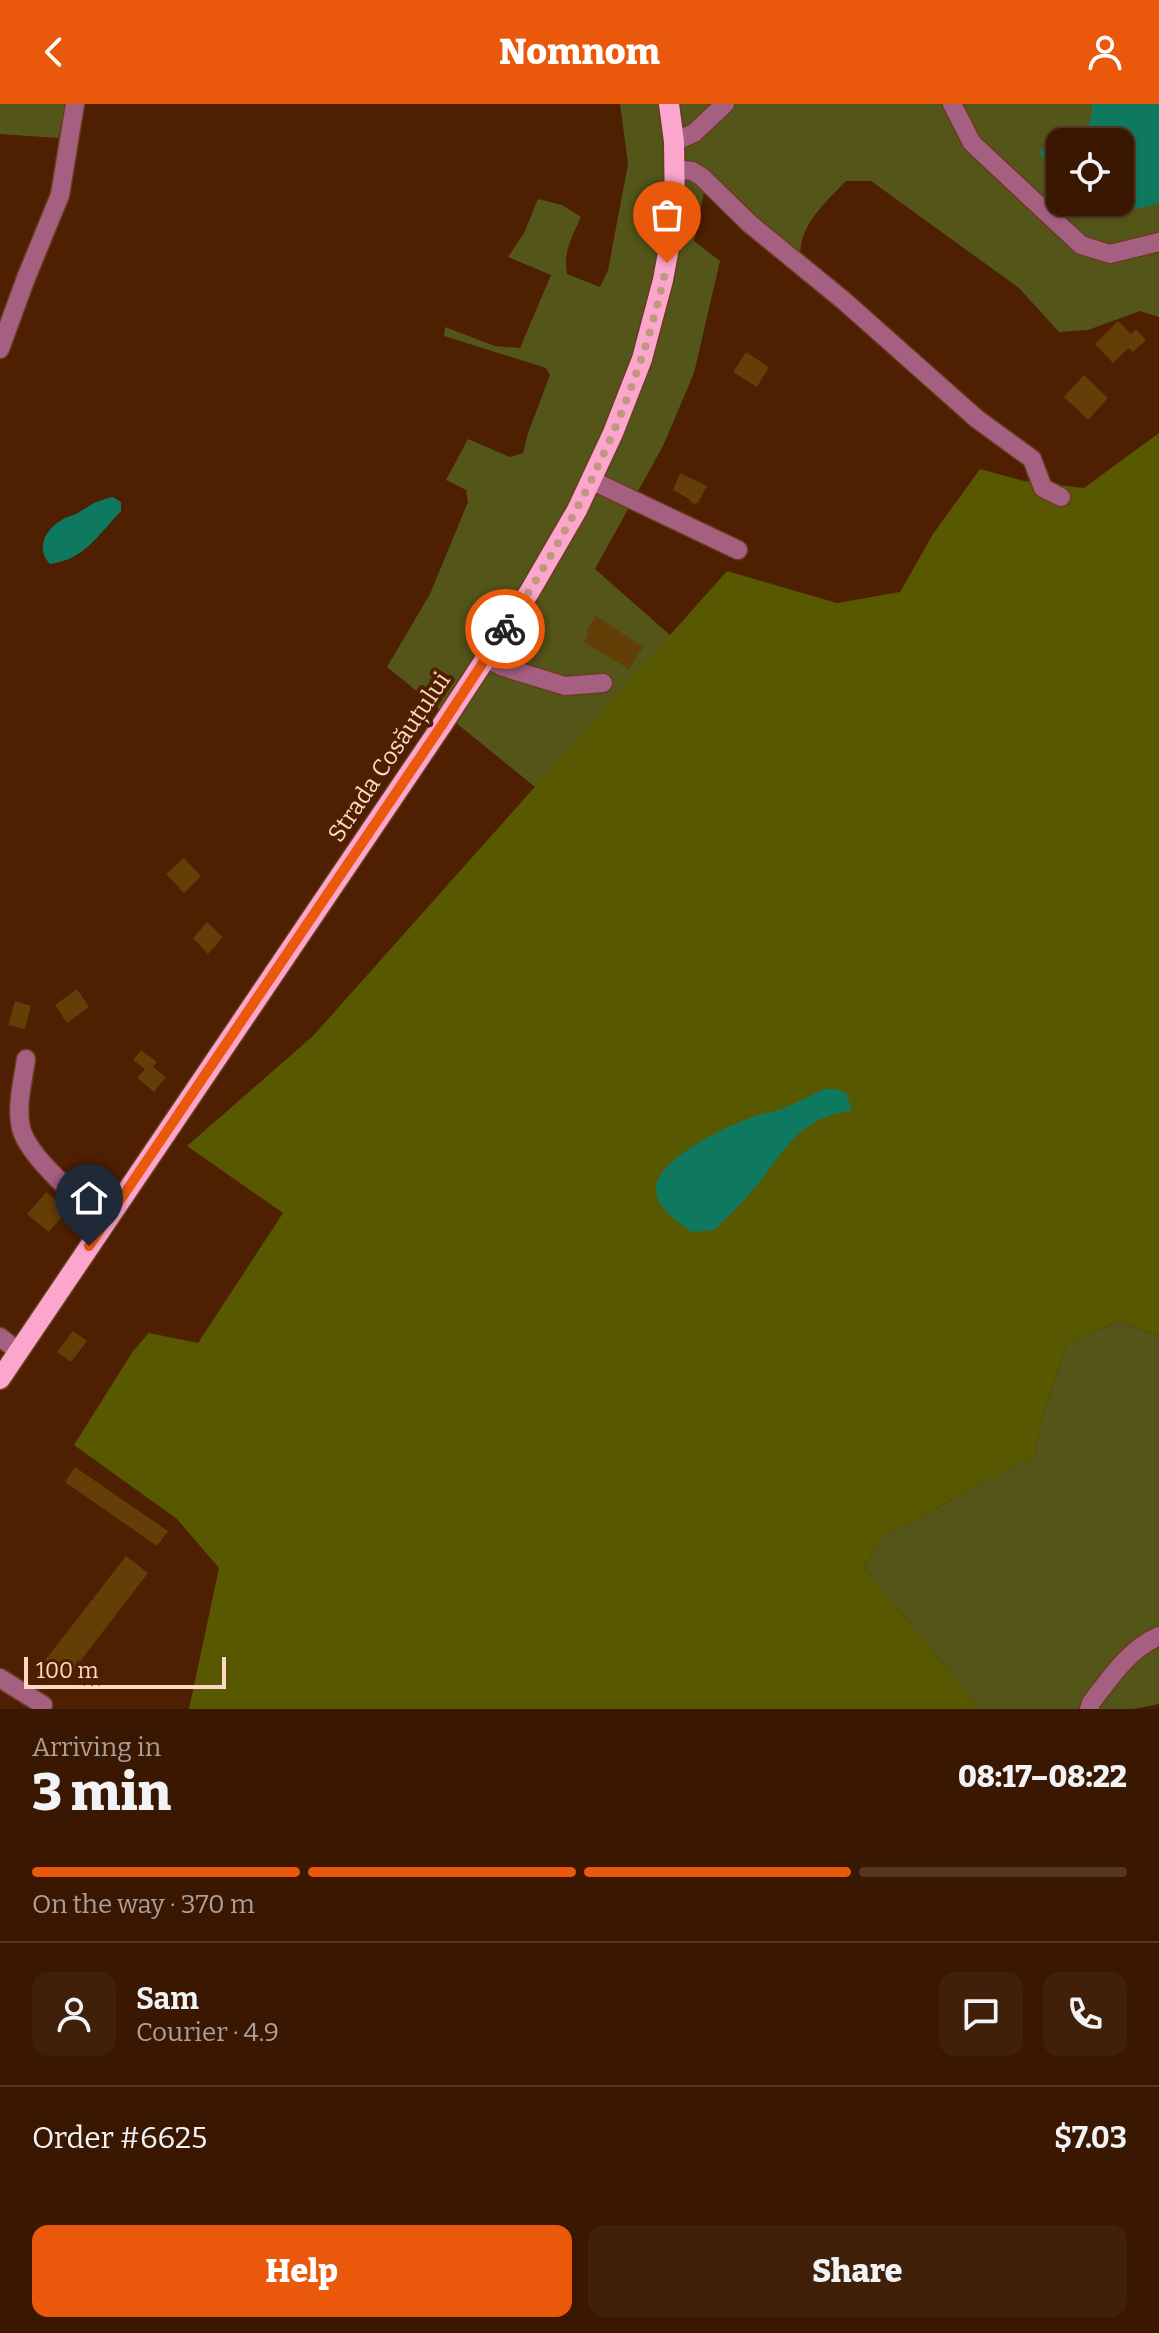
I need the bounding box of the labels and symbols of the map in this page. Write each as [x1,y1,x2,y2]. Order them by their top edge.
pin [633,181,701,263]
courier [465,589,545,669]
street label: Strada Cosăuțului [322,667,457,848]
pin [55,1164,123,1246]
scale bar [24,1653,226,1689]

